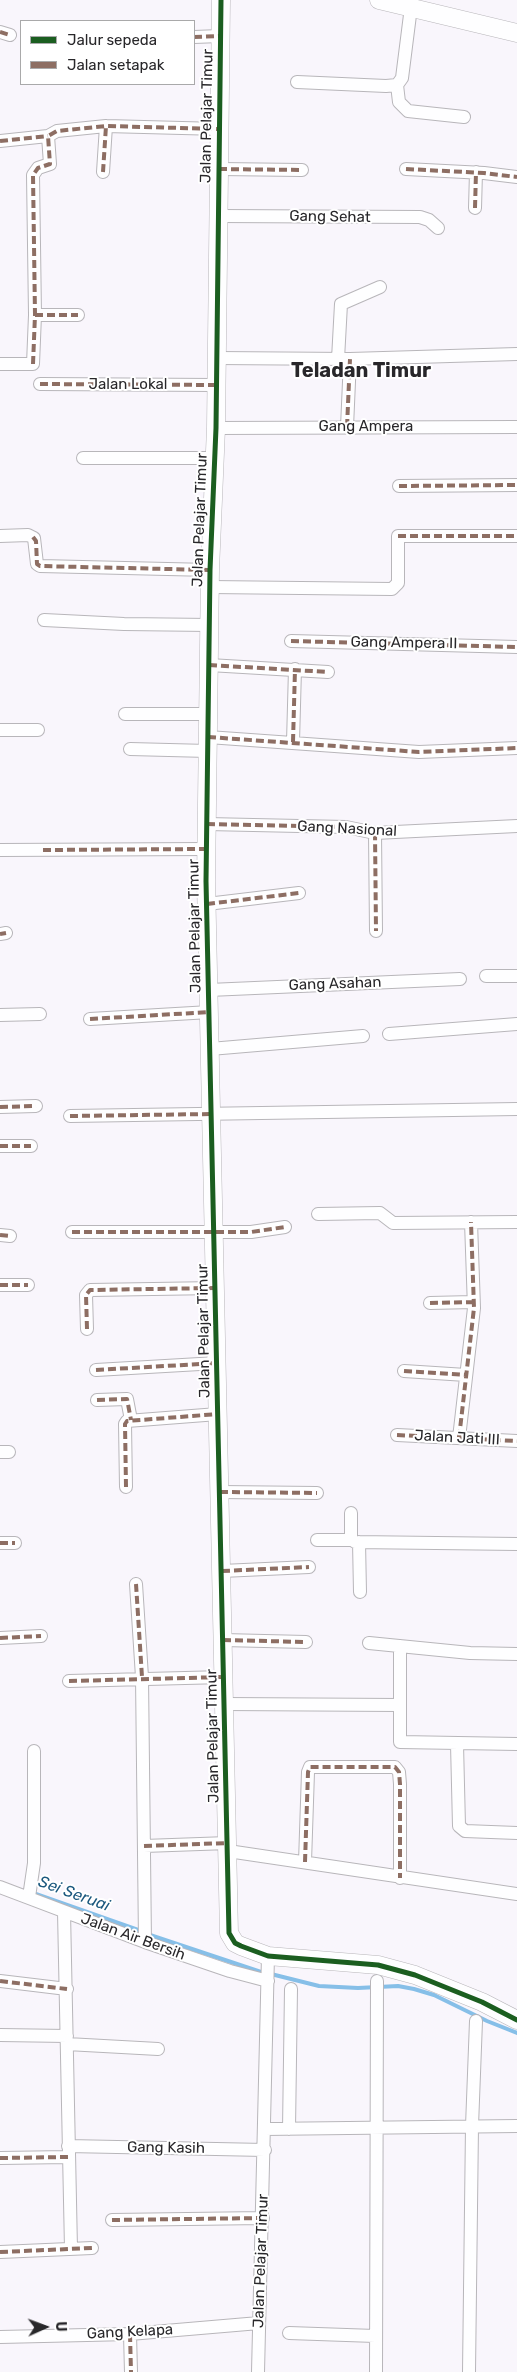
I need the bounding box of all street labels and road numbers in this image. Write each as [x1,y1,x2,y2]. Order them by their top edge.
street label: Jalan Pelajar Timur [197,49,217,183]
street label: Gang Sehat [289,207,371,227]
street label: Jalan Lokal [89,376,167,394]
street label: Gang Ampera [319,418,413,436]
street label: Jalan Pelajar Timur [189,453,211,587]
street label: Gang Ampera II [351,633,457,653]
street label: Gang Nasional [297,817,397,841]
street label: Jalan Pelajar Timur [185,859,205,993]
street label: Gang Asahan [288,973,382,995]
street label: Jalan Pelajar Timur [194,1264,214,1398]
street label: Jalan Jati III [414,1427,500,1449]
street label: Jalan Pelajar Timur [203,1669,223,1803]
street label: Jalan Air Bersih [78,1910,188,1964]
street label: Gang Kasih [127,2138,205,2158]
street label: Jalan Pelajar Timur [250,2194,272,2328]
street label: Gang Kelapa [86,2321,174,2343]

